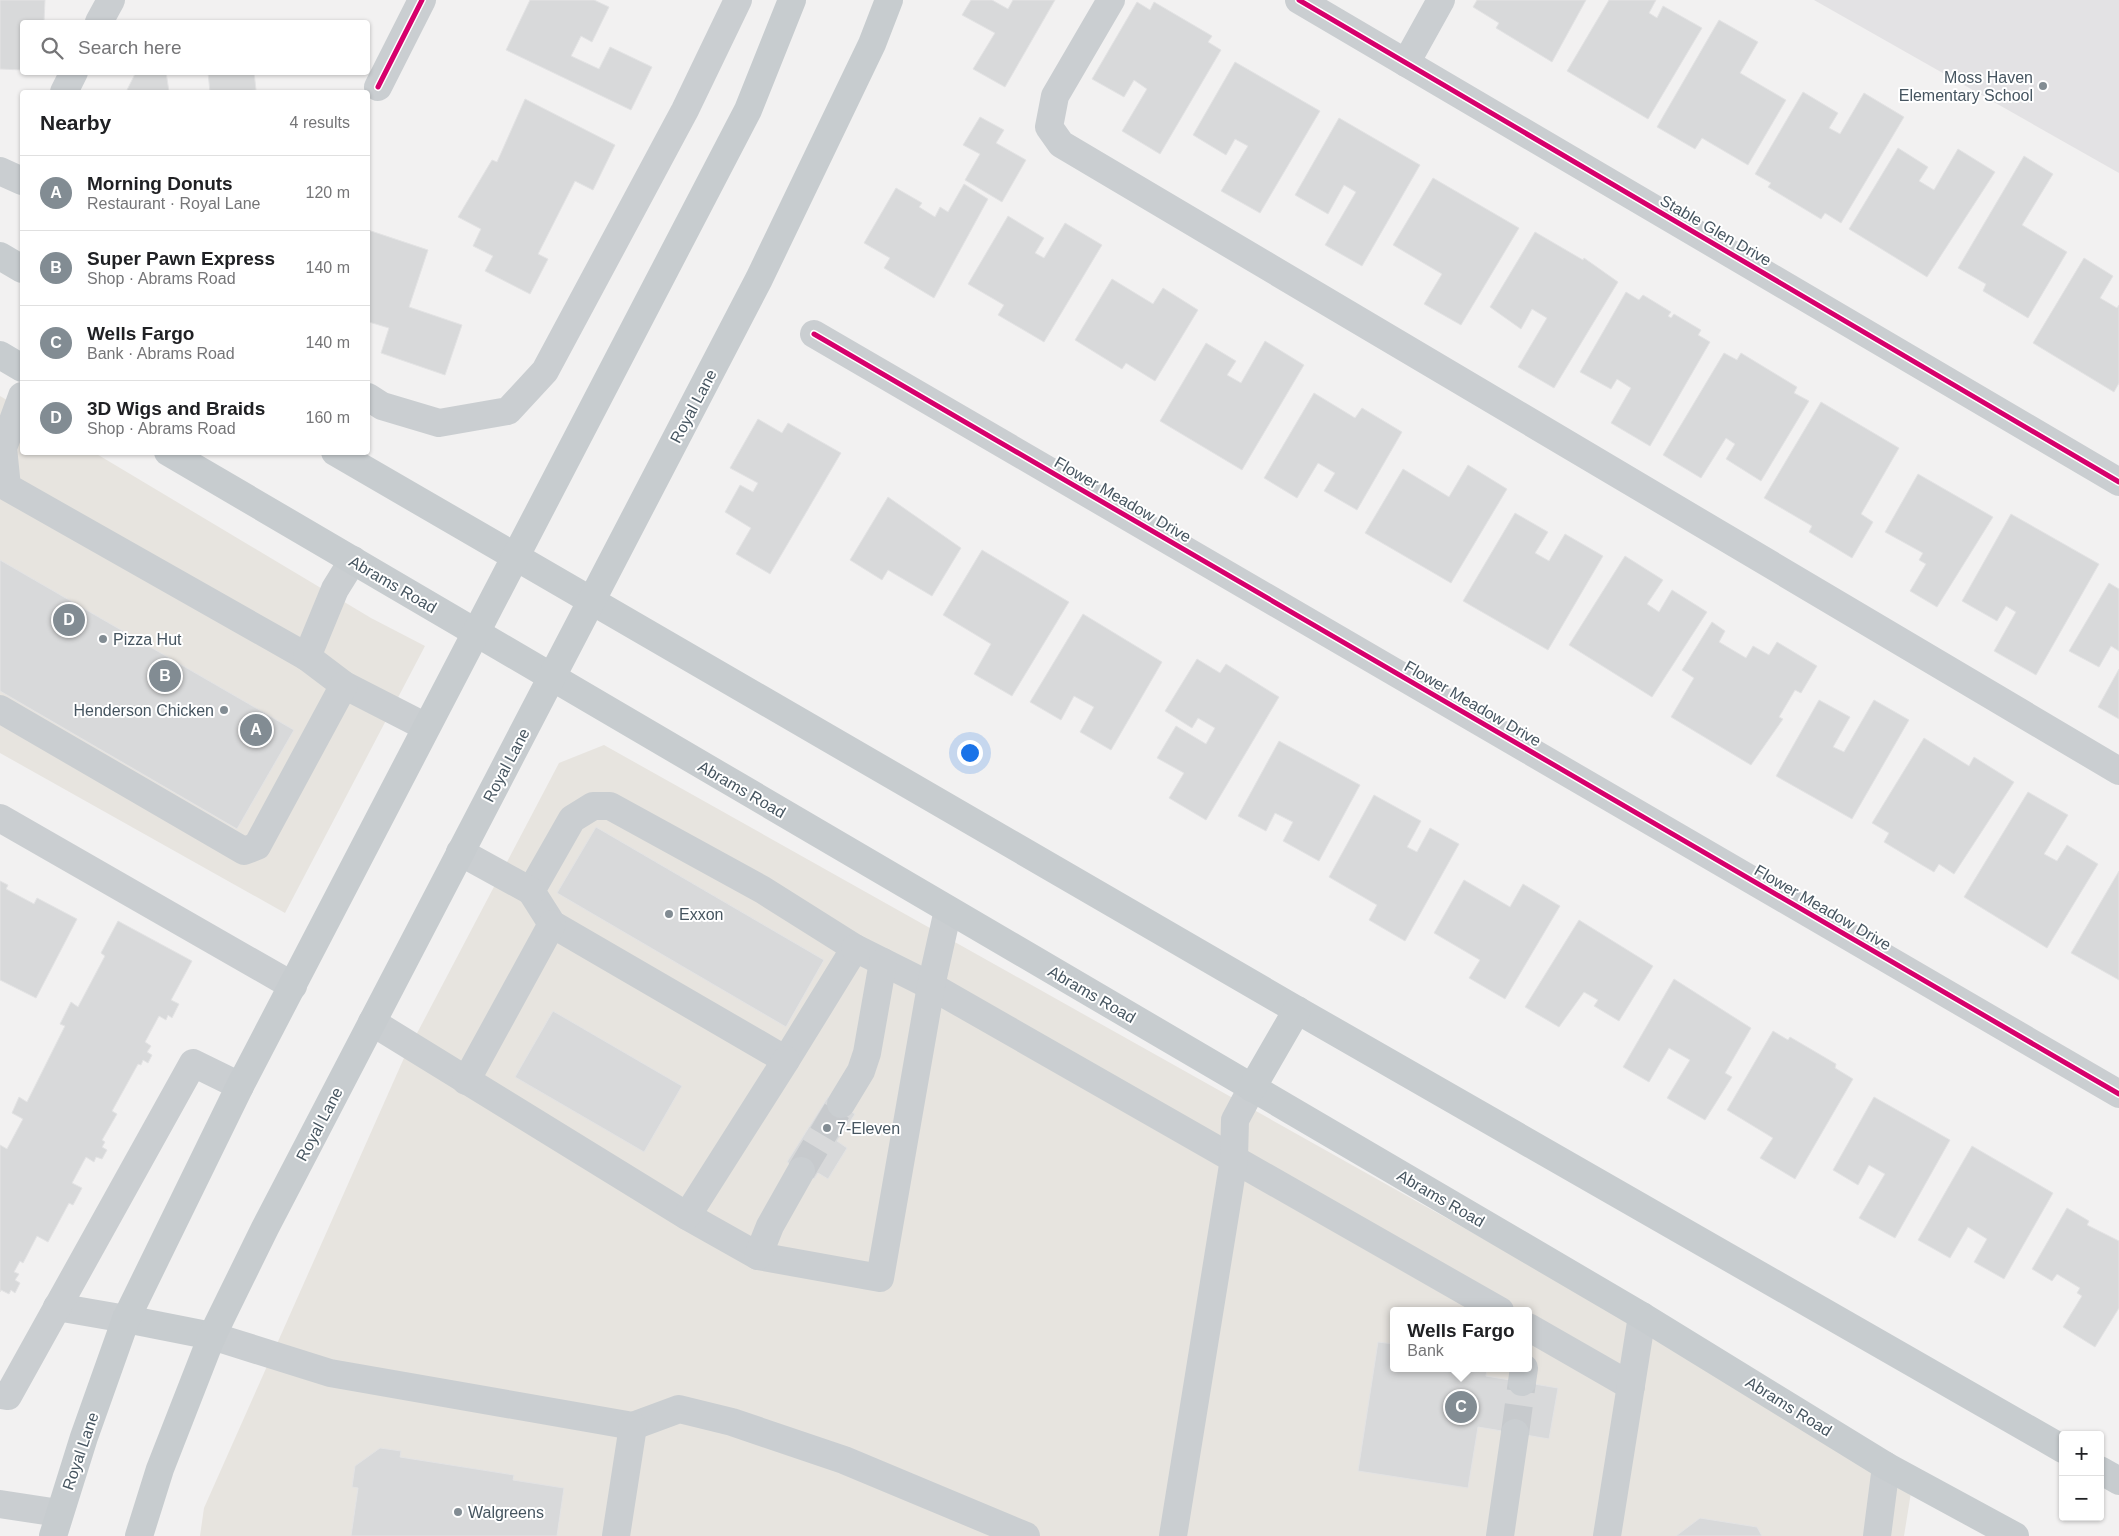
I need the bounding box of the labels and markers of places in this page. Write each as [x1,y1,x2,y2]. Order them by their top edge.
place label: Moss Haven Elementary School [1899,69,2033,104]
marker: Moss Haven Elementary School [2037,80,2049,92]
pin: D [53,601,85,639]
place label: Pizza Hut [113,631,182,648]
marker: Pizza Hut [97,633,109,645]
pin: B [149,657,181,695]
place label: Henderson Chicken [73,702,214,719]
marker: Henderson Chicken [218,704,230,716]
pin: A [240,711,272,749]
place label: Exxon [679,906,723,923]
marker: Exxon [663,908,675,920]
place label: 7-Eleven [837,1120,900,1137]
marker: 7-Eleven [821,1122,833,1134]
pin: C [1445,1388,1477,1426]
place label: Walgreens [468,1504,544,1521]
marker: Walgreens [452,1506,464,1518]

